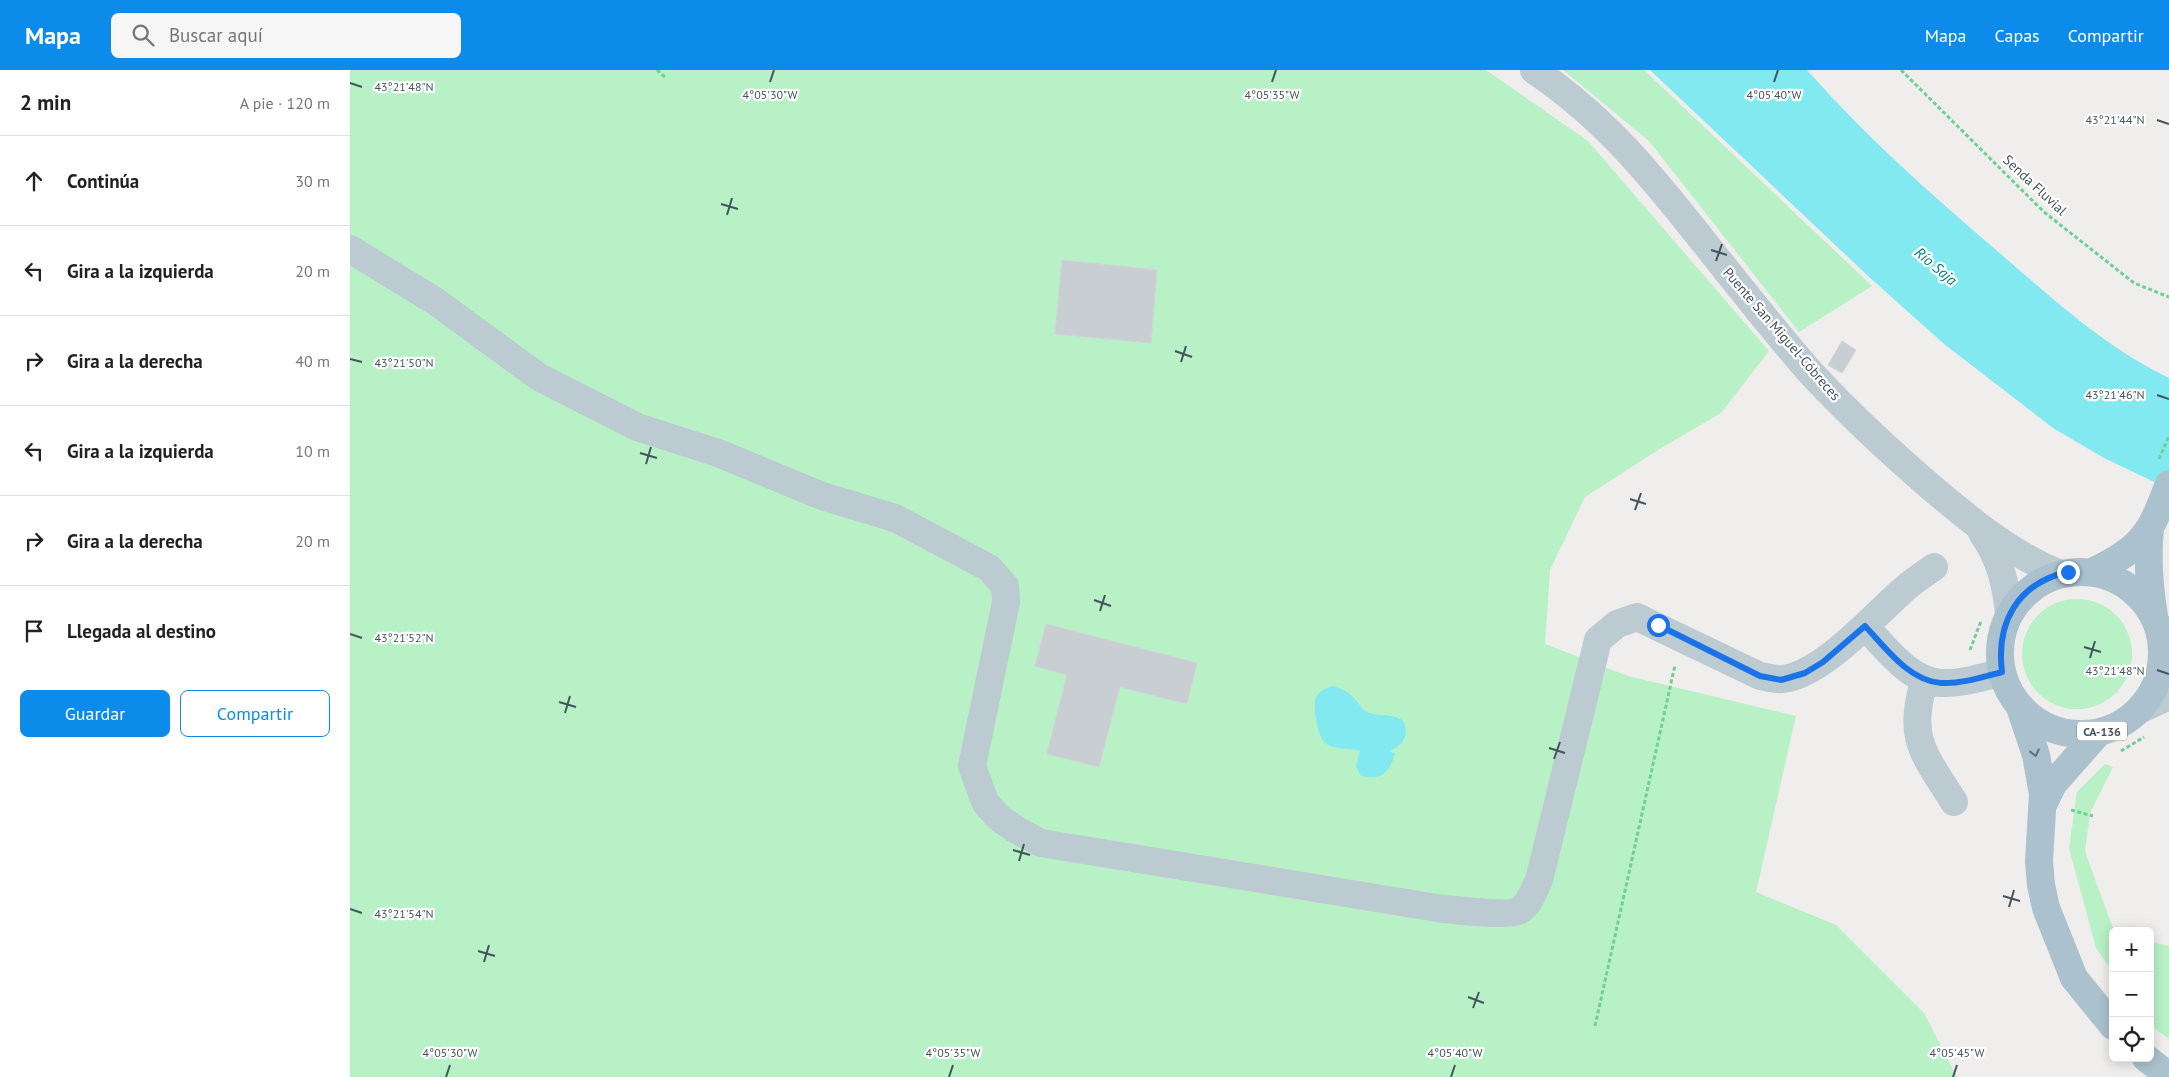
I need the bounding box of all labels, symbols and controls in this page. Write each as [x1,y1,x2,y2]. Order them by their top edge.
search box [111,13,461,58]
text: Mapa [25,20,81,51]
icon: search [129,21,157,49]
text: Buscar aquí [169,23,263,47]
text: Mapa [1925,24,1967,47]
text: Capas [1995,24,2040,47]
text: Compartir [2068,24,2144,47]
text: 43°21'48"N [374,79,434,94]
text: 4°05'30"W [743,87,797,102]
text: 4°05'35"W [1245,87,1299,102]
text: 4°05'40"W [1747,87,1801,102]
text: 2 min [20,89,71,116]
text: A pie · 120 m [240,93,330,113]
text: 43°21'44"N [2085,112,2145,127]
street label: Senda Fluvial [1999,151,2071,219]
icon: ahead [20,167,48,195]
text: Continúa [67,169,139,193]
text: 30 m [295,171,330,191]
water label: Río Saja [1911,243,1962,290]
icon: left [20,257,48,285]
text: Gira a la izquierda [67,259,214,283]
text: 20 m [295,261,330,281]
street label: Puente San Miguel-Cóbreces [1719,264,1845,404]
icon: right [20,347,48,375]
text: Gira a la derecha [67,349,203,373]
text: 40 m [295,351,330,371]
text: 43°21'50"N [374,355,434,370]
text: 43°21'46"N [2085,387,2145,402]
icon: left [20,437,48,465]
text: Gira a la izquierda [67,439,214,463]
text: 10 m [295,441,330,461]
icon: right [20,527,48,555]
text: Gira a la derecha [67,529,203,553]
text: 20 m [295,531,330,551]
route end [2057,561,2080,584]
route start [1647,614,1670,637]
icon: arrive [20,617,48,645]
text: Llegada al destino [67,619,216,643]
text: 43°21'52"N [374,630,434,645]
text: 43°21'48"N [2085,663,2145,678]
button: Guardar [20,690,170,737]
button: Compartir [180,690,330,737]
road number: CA-136 [2077,721,2127,740]
one-way arrow [2029,749,2040,758]
text: 43°21'54"N [374,906,434,921]
map controls [2109,927,2154,1062]
button: + [2109,927,2154,972]
button: − [2109,972,2154,1017]
button: locate [2109,1017,2154,1062]
text: 4°05'30"W [423,1045,477,1060]
text: 4°05'35"W [926,1045,980,1060]
text: 4°05'40"W [1428,1045,1482,1060]
text: 4°05'45"W [1930,1045,1984,1060]

